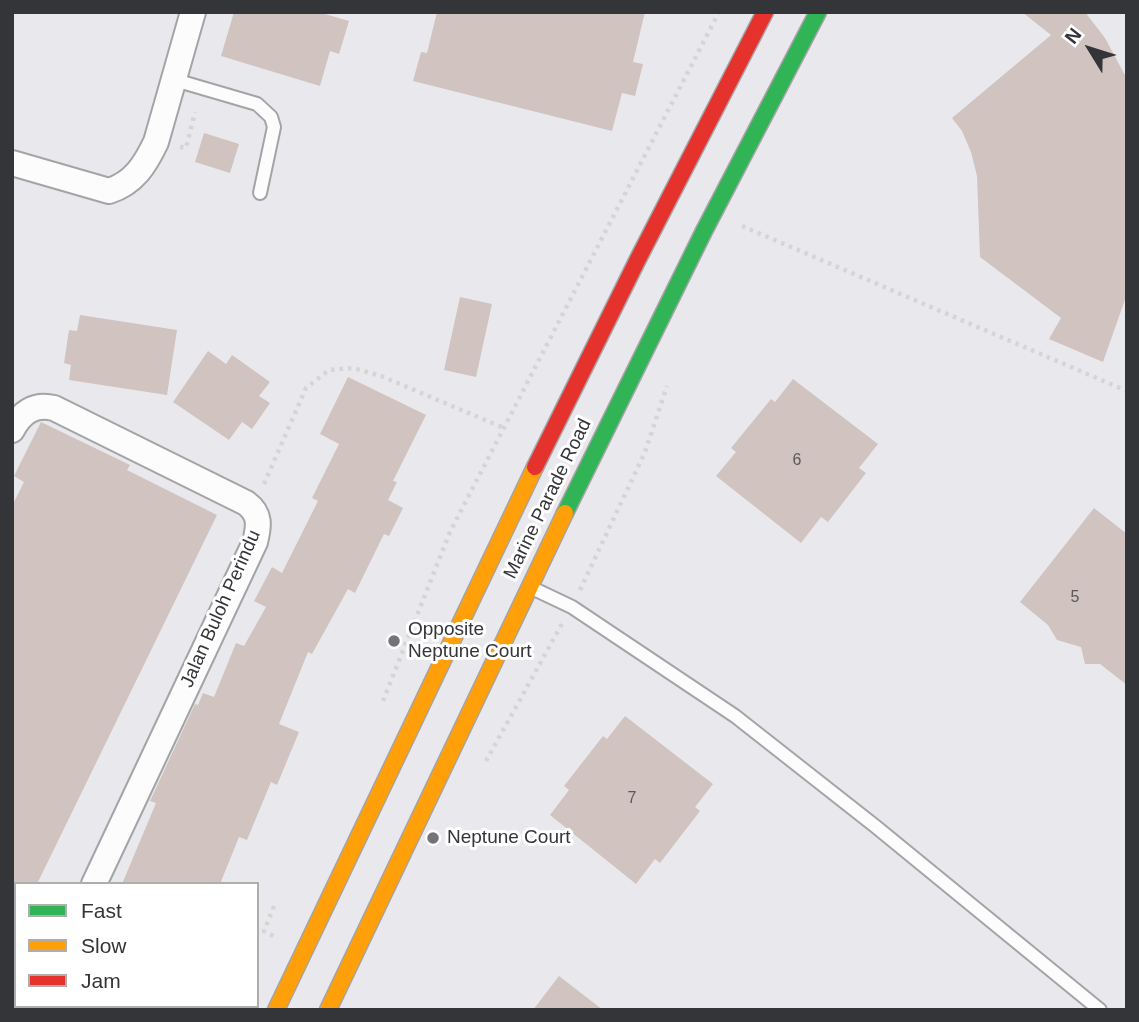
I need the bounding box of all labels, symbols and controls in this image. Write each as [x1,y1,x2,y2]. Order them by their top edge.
north arrow [1055,14,1125,84]
text: N [1061,24,1086,48]
street label: Marine Parade Road [499,415,597,583]
house number: 6 [793,451,801,471]
street label: Jalan Buloh Perindu [176,527,266,691]
house number: 5 [1071,588,1079,608]
place label: Opposite Neptune Court [408,619,532,663]
marker: Opposite Neptune Court [386,633,402,649]
house number: 7 [628,789,636,809]
place label: Neptune Court [447,827,571,849]
marker: Neptune Court [425,830,441,846]
legend [14,882,259,1008]
text: Fast [81,899,122,922]
text: Slow [81,934,127,957]
text: Jam [81,969,121,992]

